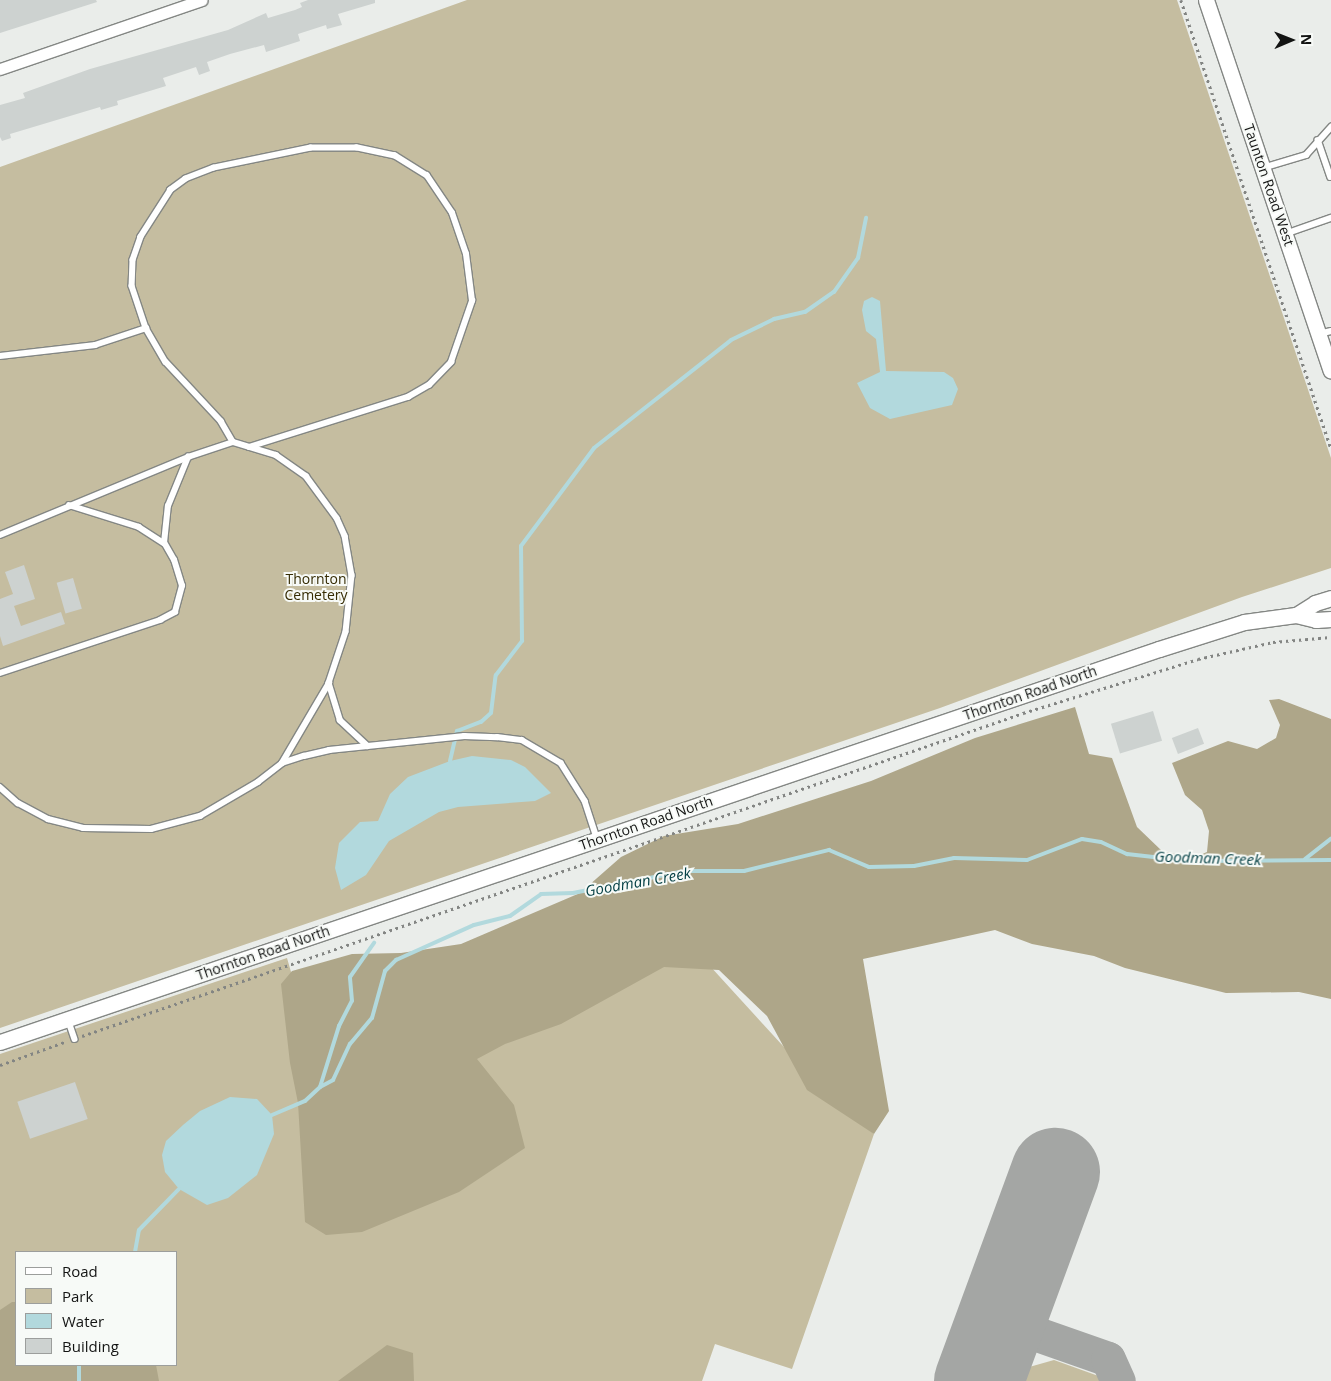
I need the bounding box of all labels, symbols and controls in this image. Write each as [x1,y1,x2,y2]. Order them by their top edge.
north arrow [1266,15,1316,65]
text: N [1297,34,1316,46]
street label: Taunton Road West [1240,122,1298,248]
park label: Thornton Cemetery [284,571,348,604]
street label: Thornton Road North [961,662,1099,724]
street label: Thornton Road North [577,792,715,854]
water label: Goodman Creek [1154,847,1262,869]
water label: Goodman Creek [584,864,692,900]
street label: Thornton Road North [194,922,332,984]
legend [15,1251,178,1366]
text: Road [62,1261,98,1281]
text: Park [62,1286,93,1306]
text: Water [62,1311,104,1331]
text: Building [62,1336,119,1356]

